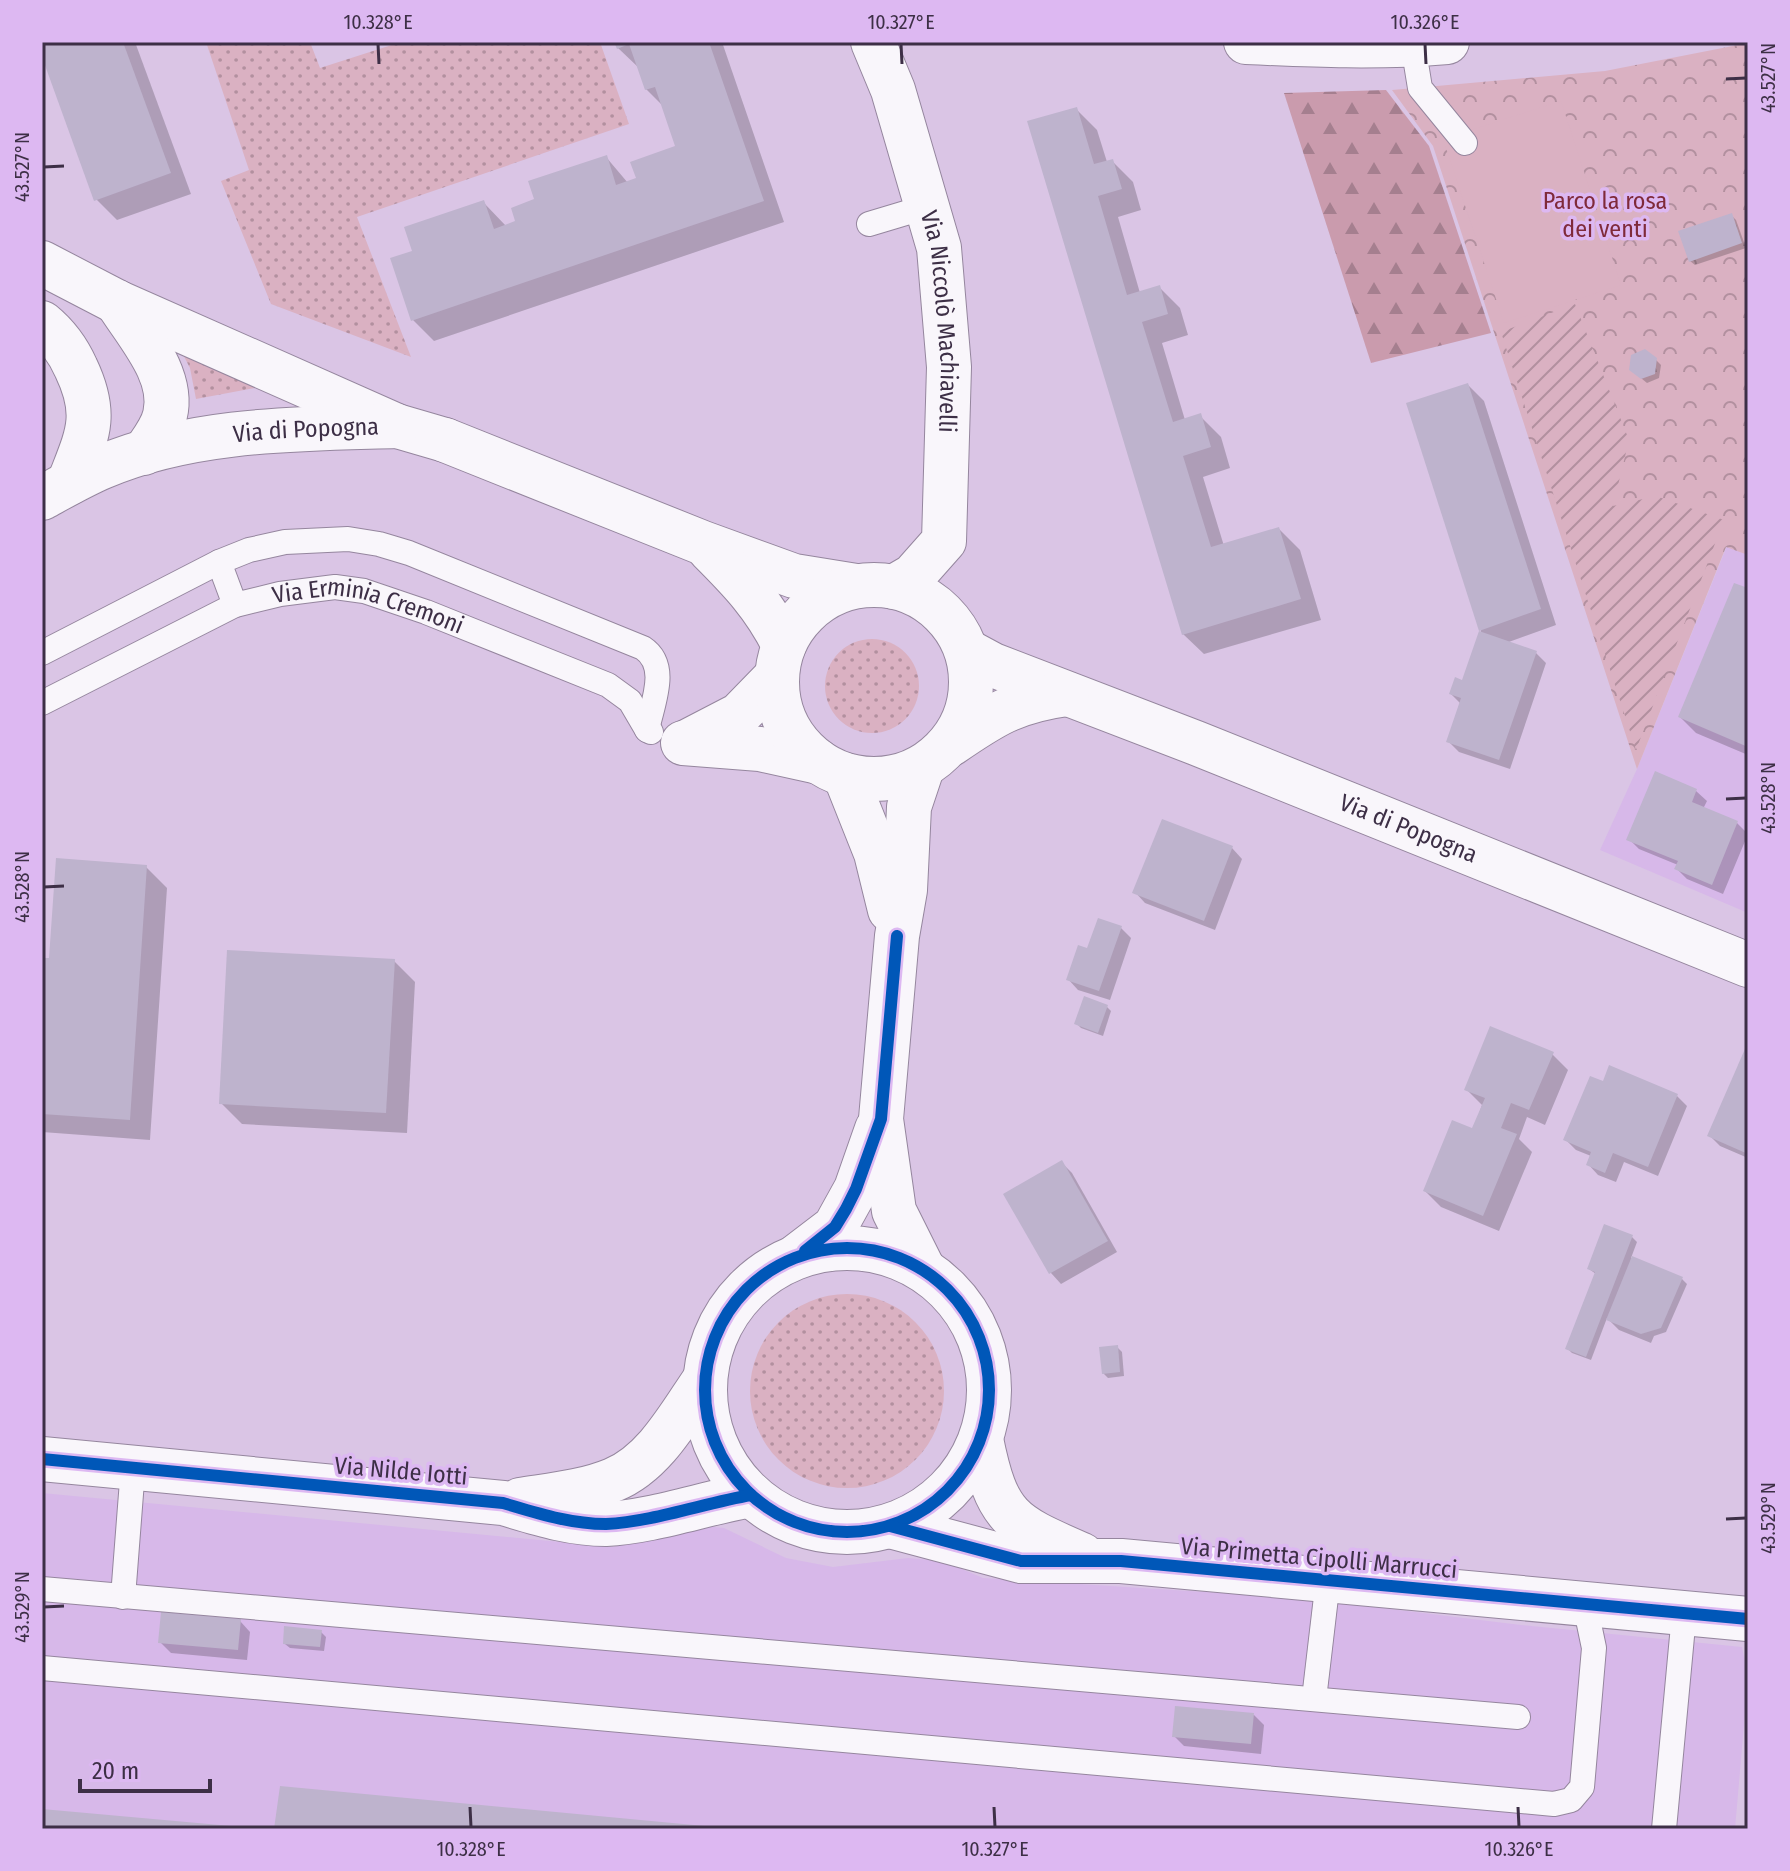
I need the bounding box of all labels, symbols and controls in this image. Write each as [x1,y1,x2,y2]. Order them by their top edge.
text: 10.328°E [343,10,413,34]
text: 10.327°E [867,10,935,34]
text: 10.326°E [1391,10,1459,34]
text: 43.527°N [1756,43,1780,113]
text: 43.527°N [10,132,34,202]
park label: Parco la rosa dei venti [1543,187,1667,243]
street label: Via Niccolò Machiavelli [915,207,963,433]
street label: Via di Popogna [232,413,379,448]
street label: Via Erminia Cremoni [270,572,468,640]
text: 43.528°N [1756,762,1780,834]
street label: Via di Popogna [1336,788,1481,869]
text: 43.528°N [10,851,34,923]
street label: Via Nilde Iotti [333,1451,469,1491]
text: 43.529°N [1756,1482,1780,1554]
street label: Via Primetta Cipolli Marrucci [1179,1532,1459,1584]
text: 43.529°N [10,1571,34,1643]
scale bar [80,1743,210,1793]
text: 20 m [92,1757,139,1785]
text: 10.328°E [436,1837,506,1861]
text: 10.327°E [961,1837,1029,1861]
text: 10.326°E [1485,1837,1553,1861]

